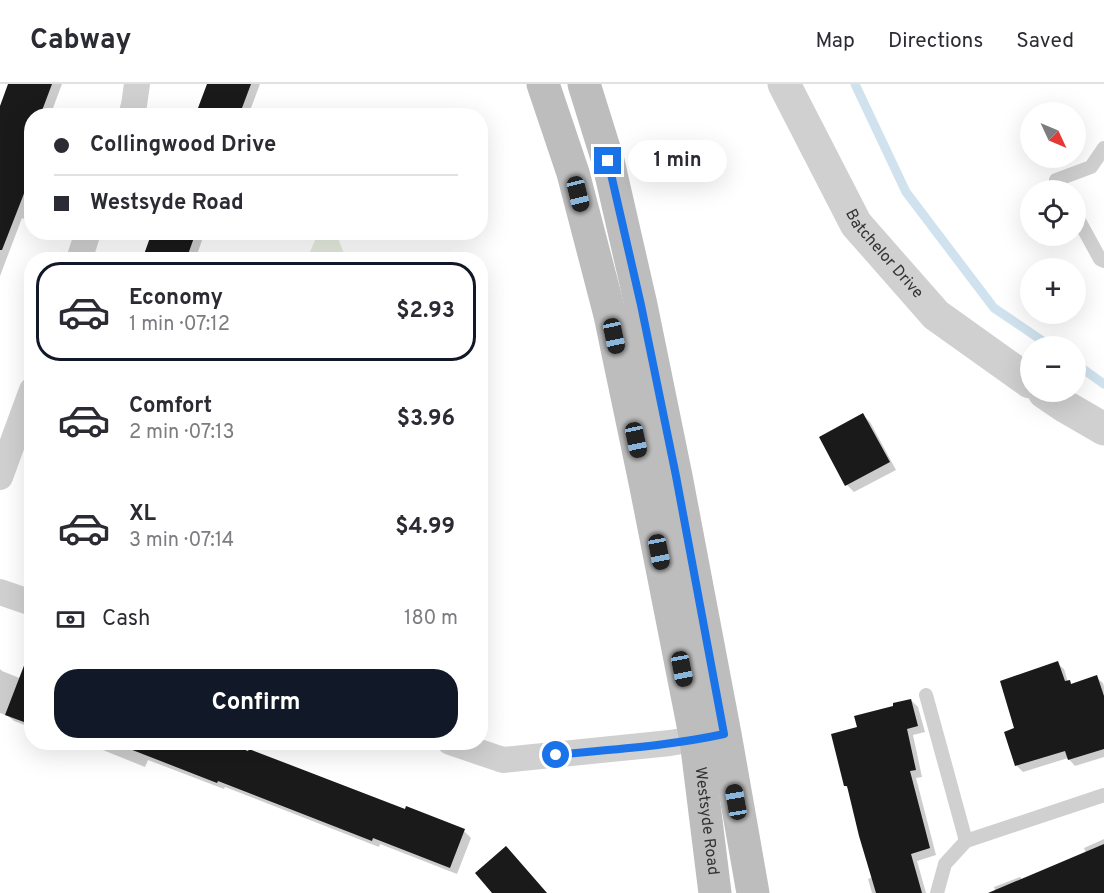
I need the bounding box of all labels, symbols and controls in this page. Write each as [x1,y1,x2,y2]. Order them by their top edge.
text: Cabway [30,23,131,59]
text: Map [815,28,855,55]
text: Directions [888,28,983,55]
text: Saved [1016,28,1074,55]
north arrow [1020,102,1086,168]
map controls [1020,102,1086,402]
text: Collingwood Drive [90,132,276,159]
callout: 1 min [629,140,728,182]
route end [594,147,621,174]
text: 1 min [653,148,702,174]
car [565,174,591,214]
button: locate [1020,180,1086,246]
text: Westsyde Road [90,190,244,217]
street label: Batchelor Drive [840,206,927,303]
button: + [1020,258,1086,324]
icon: car [57,285,111,339]
text: Economy [129,285,223,312]
text: $2.93 [396,298,455,325]
text: 1 min · 07:12 [129,312,230,338]
car [601,317,627,355]
button: − [1020,336,1086,402]
icon: car [57,393,111,447]
text: Comfort [129,393,212,420]
text: $3.96 [397,406,455,433]
text: 2 min · 07:13 [129,420,235,446]
car [623,421,649,459]
icon: car [57,501,111,555]
text: XL [129,501,156,528]
text: $4.99 [395,514,455,541]
text: 3 min · 07:14 [129,528,234,554]
car [647,533,671,571]
icon: cash [54,603,87,636]
text: Cash [102,606,151,633]
text: 180 m [404,606,458,632]
car [670,650,694,688]
button: Confirm [54,669,458,738]
route start [542,741,569,768]
street label: Westsyde Road [689,766,723,876]
car [724,783,748,821]

